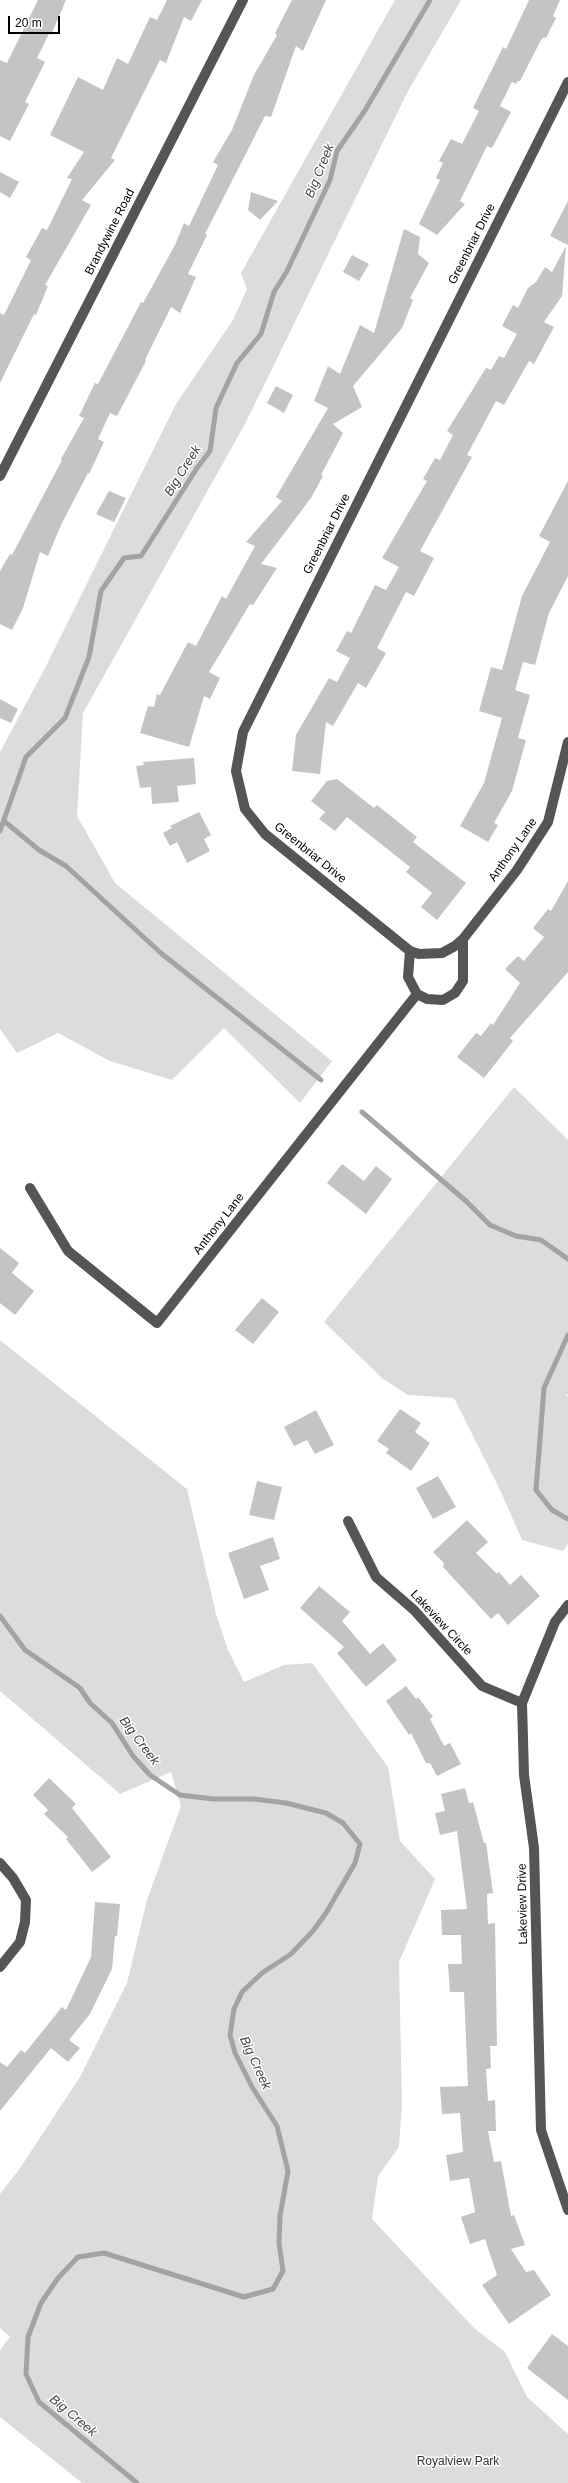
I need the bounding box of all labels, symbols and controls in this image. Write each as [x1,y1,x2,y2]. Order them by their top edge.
scale bar [10,8,62,34]
text: 20 m [15,16,42,30]
water label: Big Creek [302,142,338,200]
street label: Brandywine Road [82,187,138,277]
street label: Greenbriar Drive [445,201,499,287]
water label: Big Creek [161,443,205,499]
street label: Greenbriar Drive [300,491,354,577]
street label: Anthony Lane [486,816,540,884]
street label: Greenbriar Drive [271,819,349,887]
street label: Anthony Lane [191,1190,247,1258]
street label: Lakeview Circle [407,1587,475,1659]
water label: Big Creek [116,1714,162,1768]
street label: Lakeview Drive [515,1863,531,1945]
water label: Big Creek [236,2034,274,2092]
water label: Big Creek [46,2392,100,2440]
park label: Royalview Park [417,2455,499,2469]

